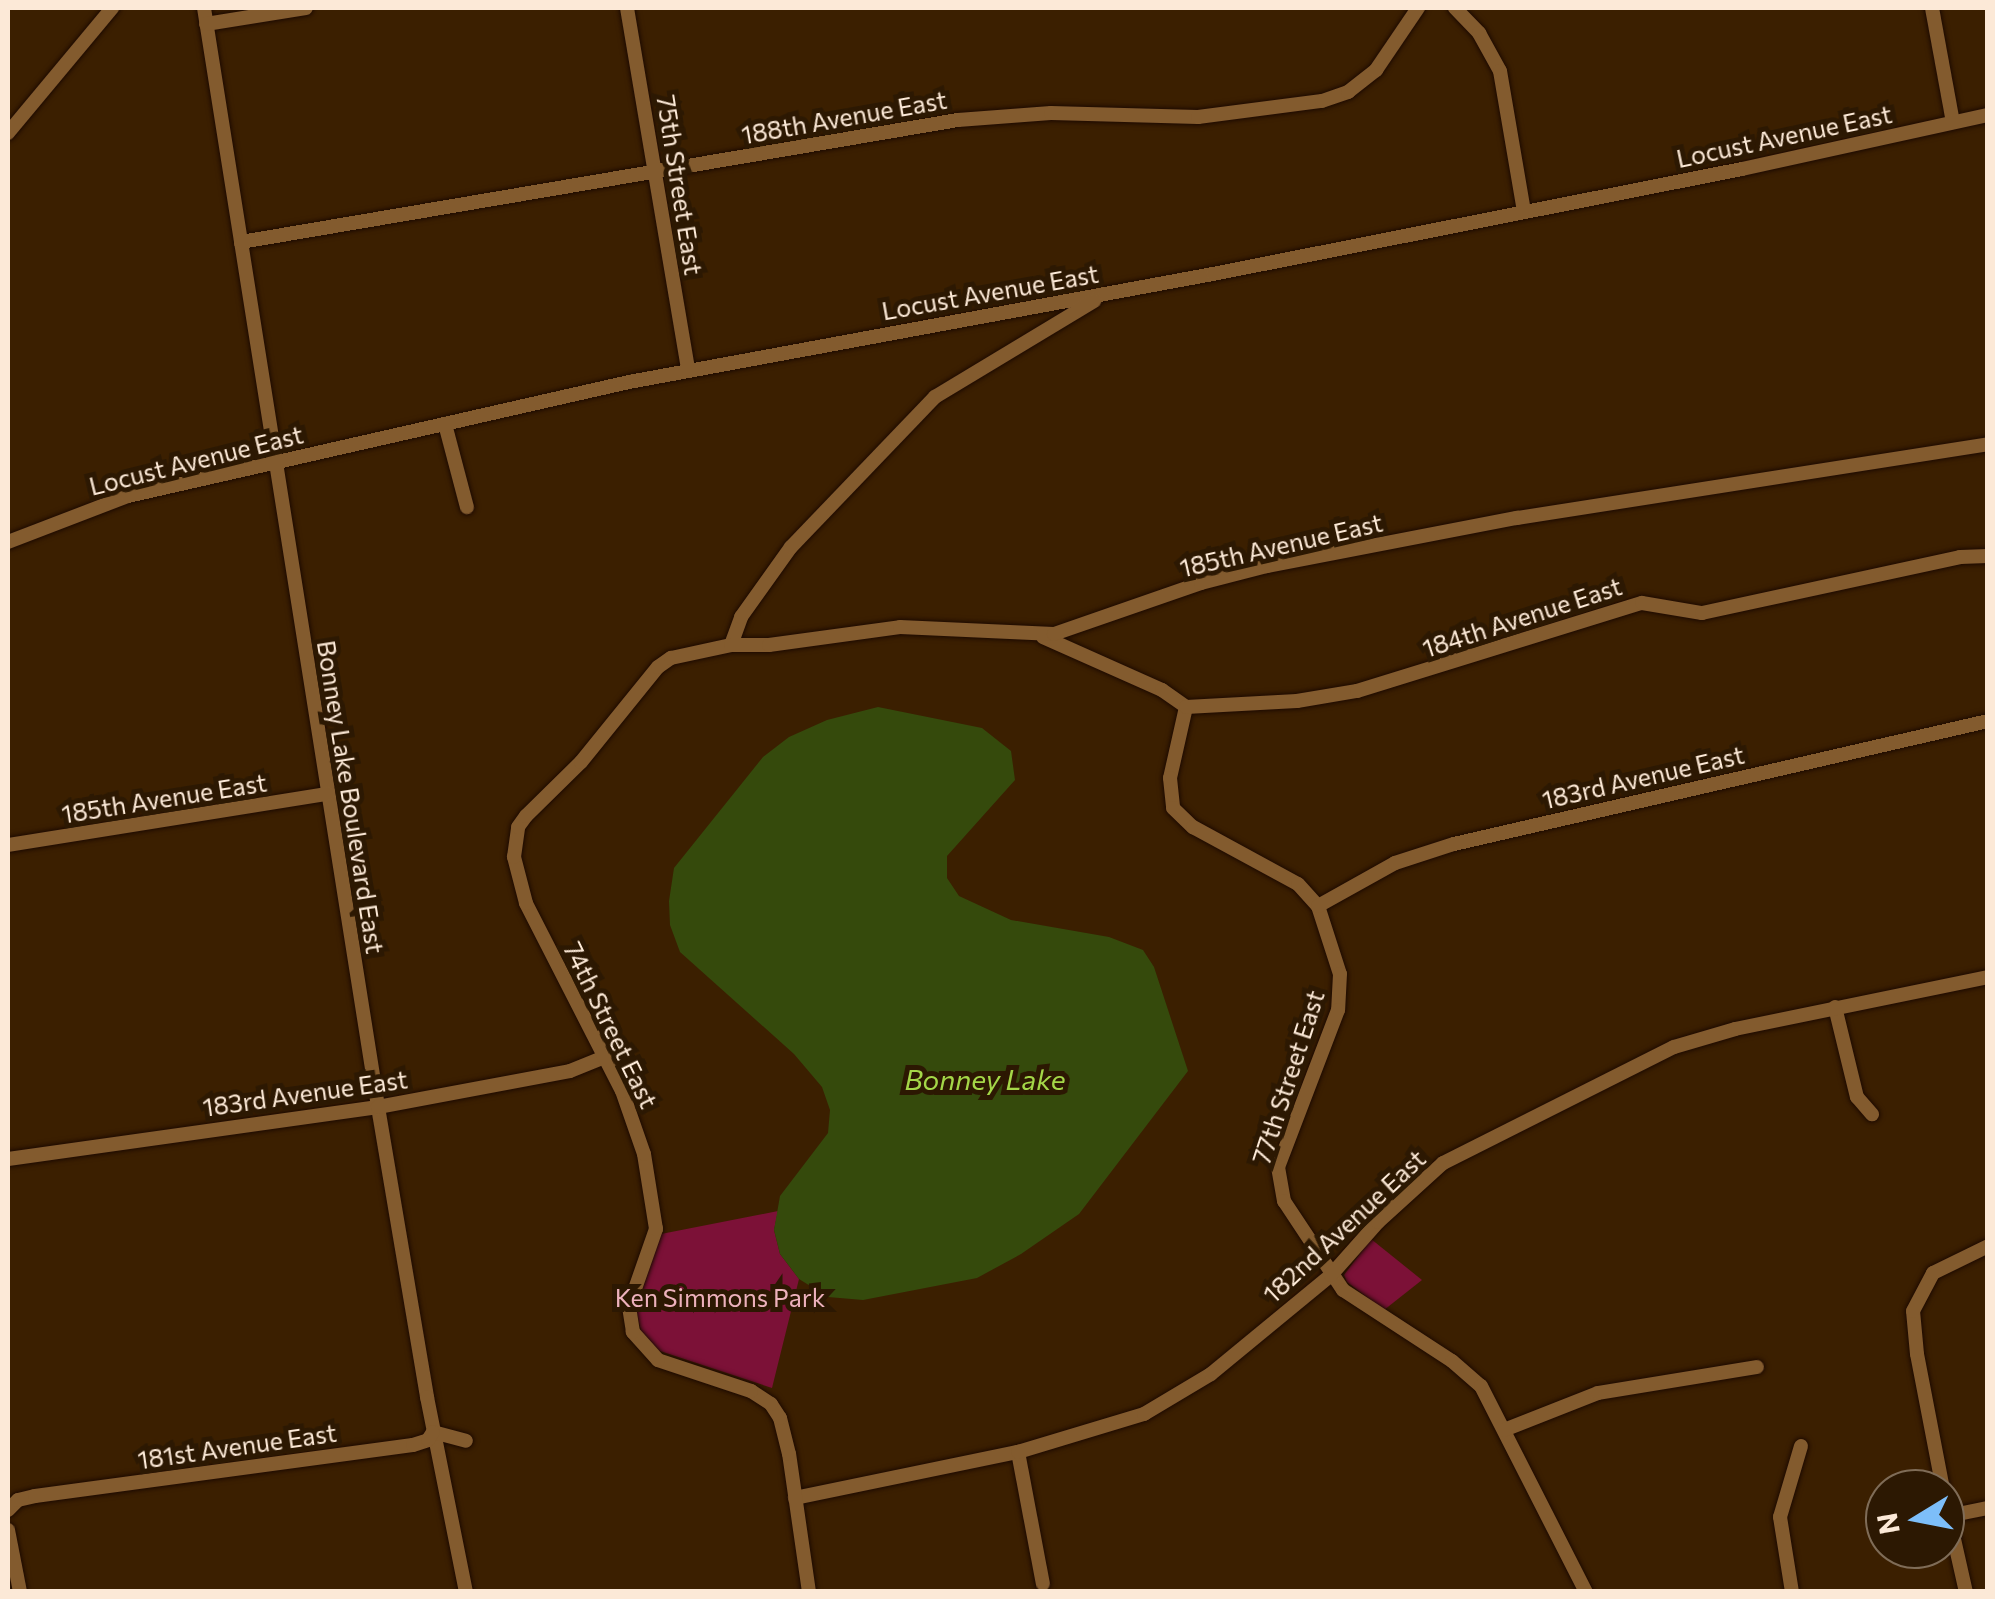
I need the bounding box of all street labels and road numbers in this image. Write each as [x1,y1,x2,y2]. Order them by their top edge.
street label: 188th Avenue East [739,84,949,150]
street label: 75th Street East [651,93,709,277]
street label: Locust Avenue East [1674,99,1894,173]
street label: Locust Avenue East [879,258,1101,326]
street label: Locust Avenue East [86,419,306,501]
street label: 185th Avenue East [1177,507,1385,583]
street label: 184th Avenue East [1419,571,1625,663]
street label: Bonney Lake Boulevard East [311,638,391,956]
street label: 183rd Avenue East [1539,739,1747,815]
street label: 185th Avenue East [59,767,269,829]
street label: 74th Street East [558,937,664,1113]
street label: 77th Street East [1246,986,1330,1168]
street label: 183rd Avenue East [201,1064,409,1122]
street label: 182nd Avenue East [1257,1143,1431,1309]
street label: 181st Avenue East [136,1417,338,1475]

